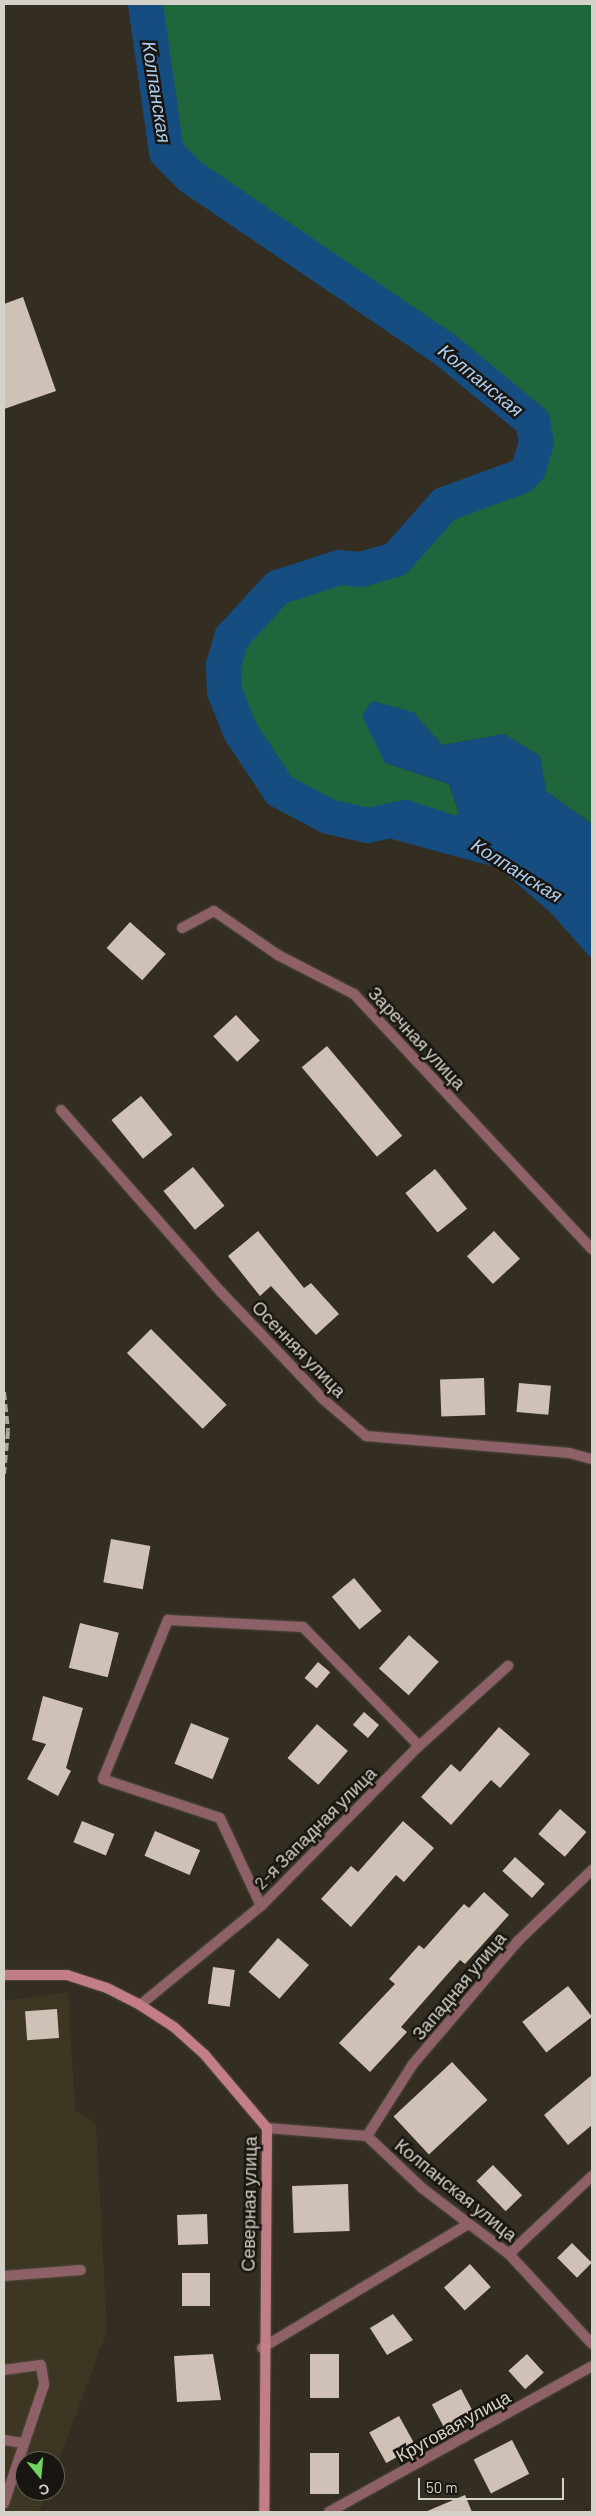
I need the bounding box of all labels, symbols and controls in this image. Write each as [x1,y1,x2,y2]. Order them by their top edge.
water label: Колпанская [138,39,176,145]
water label: Колпанская [434,339,528,421]
water label: Колпанская [467,833,567,907]
street label: Заречная улица [364,982,470,1094]
street label: Осенняя улица [248,1296,350,1402]
street label: 2-я Западная улица [249,1762,381,1894]
street label: Западная улица [408,1928,510,2044]
street label: Колпанская улица [391,2134,521,2246]
street label: Северная улица [237,2136,261,2272]
street label: Круговая улица [392,2386,514,2466]
north arrow [15,2451,65,2501]
scale bar [421,2468,567,2500]
text: 50 m [426,2478,458,2496]
text: С [37,2480,52,2499]

